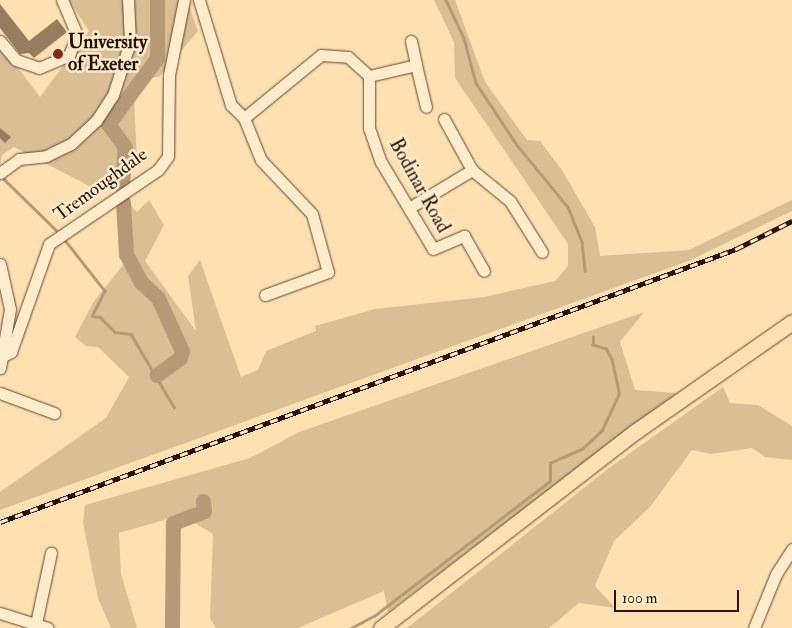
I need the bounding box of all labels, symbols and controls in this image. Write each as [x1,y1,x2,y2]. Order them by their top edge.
place label: University of Exeter [68,32,147,76]
marker: University of Exeter [52,48,64,60]
street label: Bodinar Road [384,135,454,237]
street label: Tremoughdale [50,143,152,227]
scale bar [617,580,742,612]
text: 100 m [622,589,657,608]

